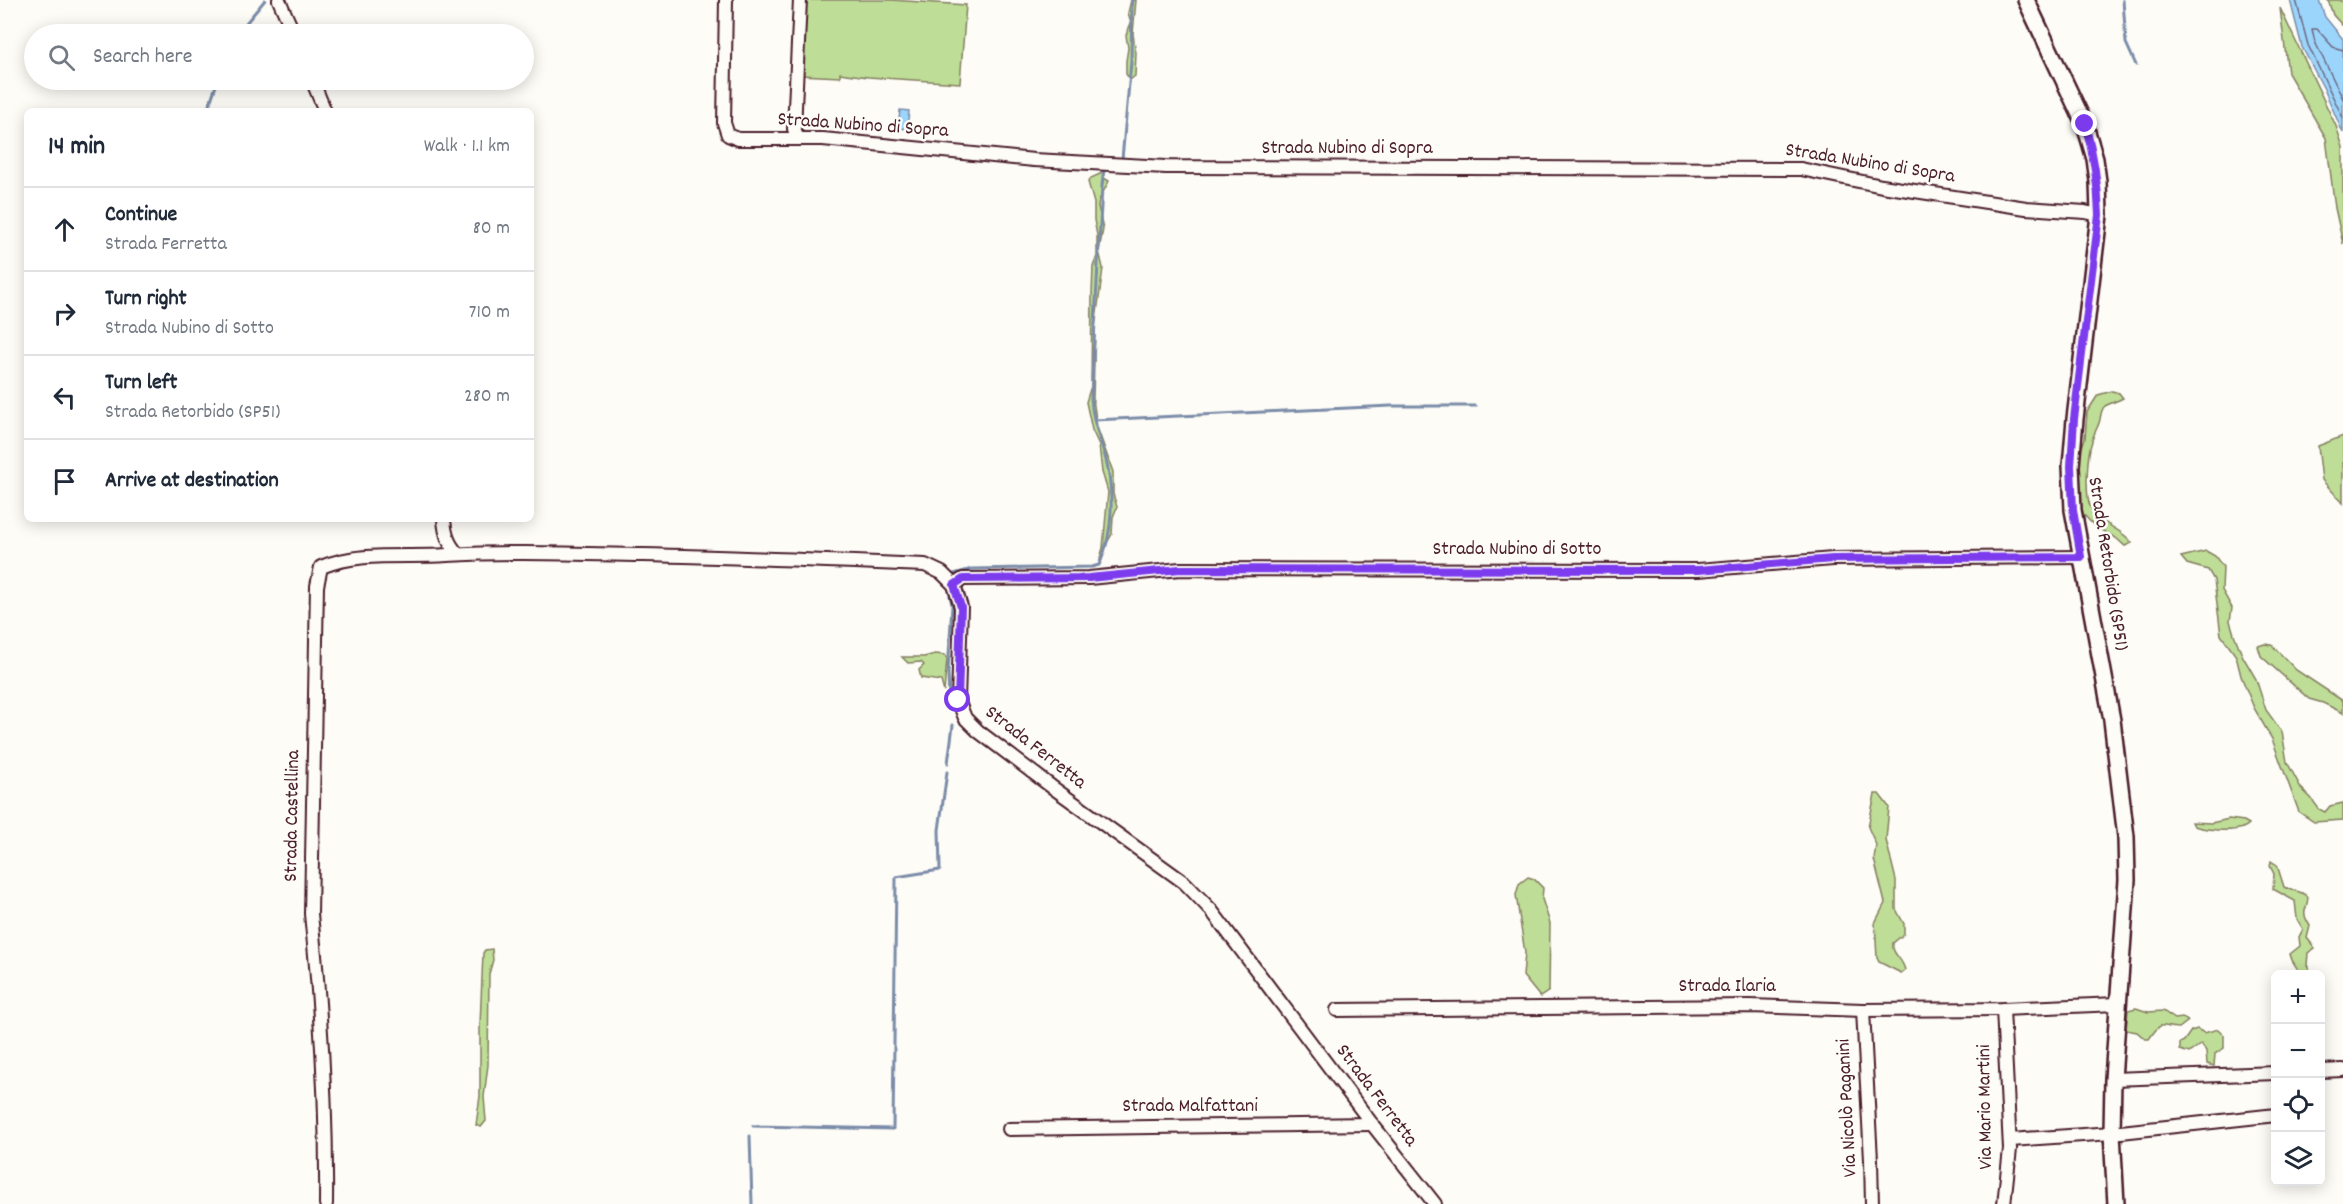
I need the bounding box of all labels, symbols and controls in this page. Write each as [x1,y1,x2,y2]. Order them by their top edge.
search box [24,24,534,90]
icon: search [45,41,78,74]
text: Search here [93,42,192,73]
street label: Strada Nubino di Sopra [777,106,950,146]
route end [2071,110,2097,136]
text: 14 min [48,129,105,166]
text: Walk · 1.1 km [424,133,510,161]
street label: Strada Nubino di Sopra [1261,135,1433,163]
street label: Strada Nubino di Sopra [1783,137,1957,191]
text: Continue [105,200,177,231]
icon: ahead [48,213,81,246]
text: 80 m [473,215,510,243]
text: Strada Ferretta [105,231,227,259]
text: Turn right [105,284,187,315]
icon: right [48,297,81,330]
text: 710 m [469,299,510,327]
text: Strada Nubino di Sotto [105,315,274,343]
text: Turn left [105,368,177,399]
icon: left [48,381,81,414]
text: 280 m [464,383,510,411]
text: Strada Retorbido (SP51) [105,399,280,427]
icon: arrive [48,465,81,498]
text: Arrive at destination [105,466,279,497]
street label: Strada Retorbido (SP51) [2079,475,2135,653]
street label: Strada Nubino di Sotto [1433,536,1602,564]
route start [944,686,970,712]
street label: Strada Ferretta [978,699,1092,797]
street label: Strada Castellina [278,749,308,882]
map controls [2271,970,2325,1186]
button: + [2271,970,2325,1024]
street label: Strada Ilaria [1678,973,1776,1001]
button: − [2271,1024,2325,1078]
street label: Via Nicolò Paganini [1830,1038,1866,1178]
street label: Strada Ferretta [1328,1039,1424,1154]
street label: Via Mario Martini [1971,1044,2001,1170]
button: locate [2271,1078,2325,1132]
street label: Strada Malfattani [1122,1093,1258,1121]
button: layers [2271,1132,2325,1186]

